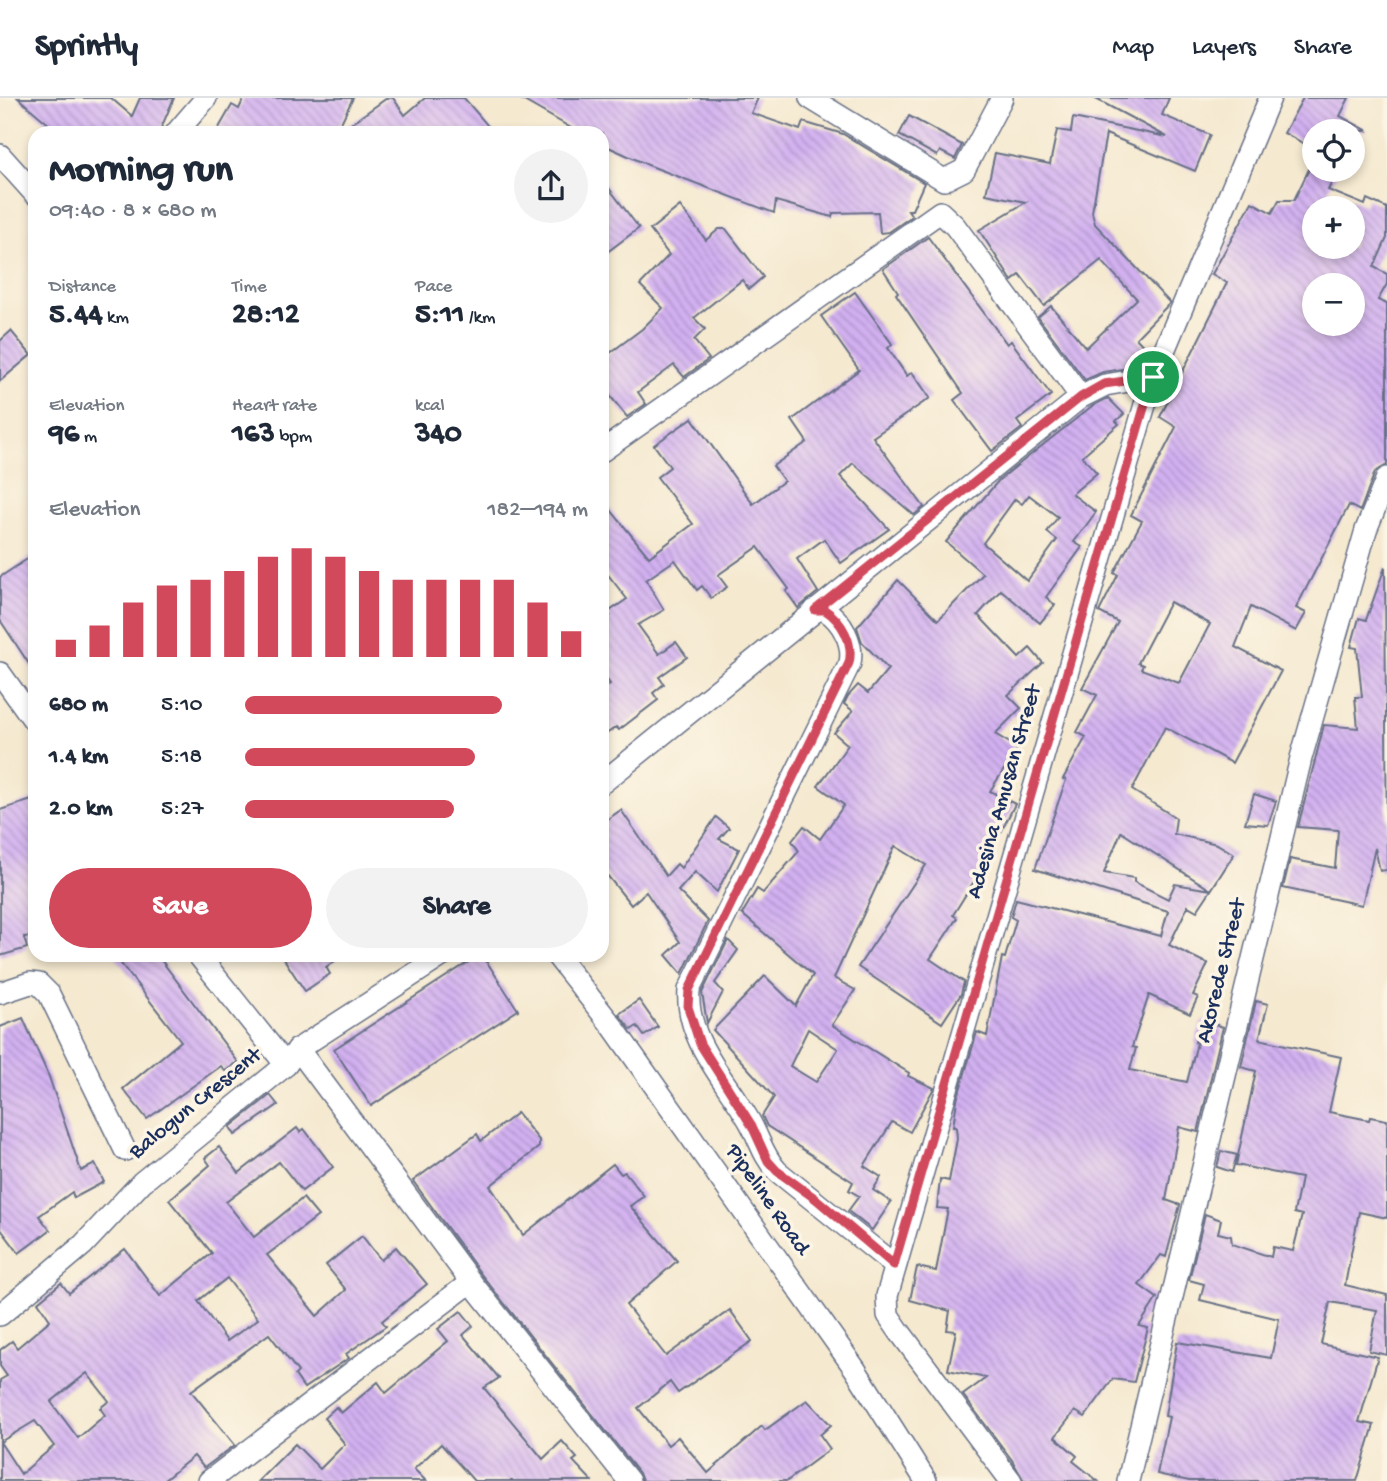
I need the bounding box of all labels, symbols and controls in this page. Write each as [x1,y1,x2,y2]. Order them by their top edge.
text: Sprintly [35,29,138,67]
text: Map [1112,34,1154,63]
text: Layers [1192,34,1256,63]
text: Share [1294,34,1352,63]
map controls [1302,119,1365,336]
button: locate [1302,119,1365,182]
button: share [514,149,588,223]
text: Morning run [49,150,233,194]
button: + [1302,196,1365,259]
text: 09:40 · 8 × 680 m [49,198,217,225]
button: − [1302,273,1365,336]
text: Distance [49,276,116,299]
text: Time [232,276,267,299]
text: Pace [415,276,452,299]
text: 5.44 [49,299,103,334]
text: 28:12 [232,299,299,334]
text: 5:11 [415,299,464,334]
text: km [103,307,129,330]
text: /km [464,307,495,330]
pin [1123,347,1183,407]
icon: arrive [1134,358,1172,396]
text: Elevation [49,395,125,418]
text: Heart rate [232,395,317,418]
text: kcal [415,395,445,418]
text: 96 [49,418,79,453]
text: 163 [232,418,275,453]
text: 340 [415,418,462,453]
text: m [79,426,97,449]
text: bpm [275,426,312,449]
text: Elevation [49,497,140,524]
text: 182–194 m [487,497,588,524]
street label: Adesina Amusan Street [962,680,1049,902]
text: 680 m [49,692,108,719]
text: 5:10 [161,692,203,719]
text: 1.4 km [49,744,108,771]
text: 5:18 [161,744,202,771]
text: 2.0 km [49,796,113,823]
text: 5:27 [161,796,204,823]
button: Save [49,868,312,948]
button: Share [326,868,588,948]
street label: Akorede Street [1191,894,1253,1046]
street label: Balogun Crescent [123,1041,269,1166]
street label: Pipeline Road [718,1138,816,1262]

